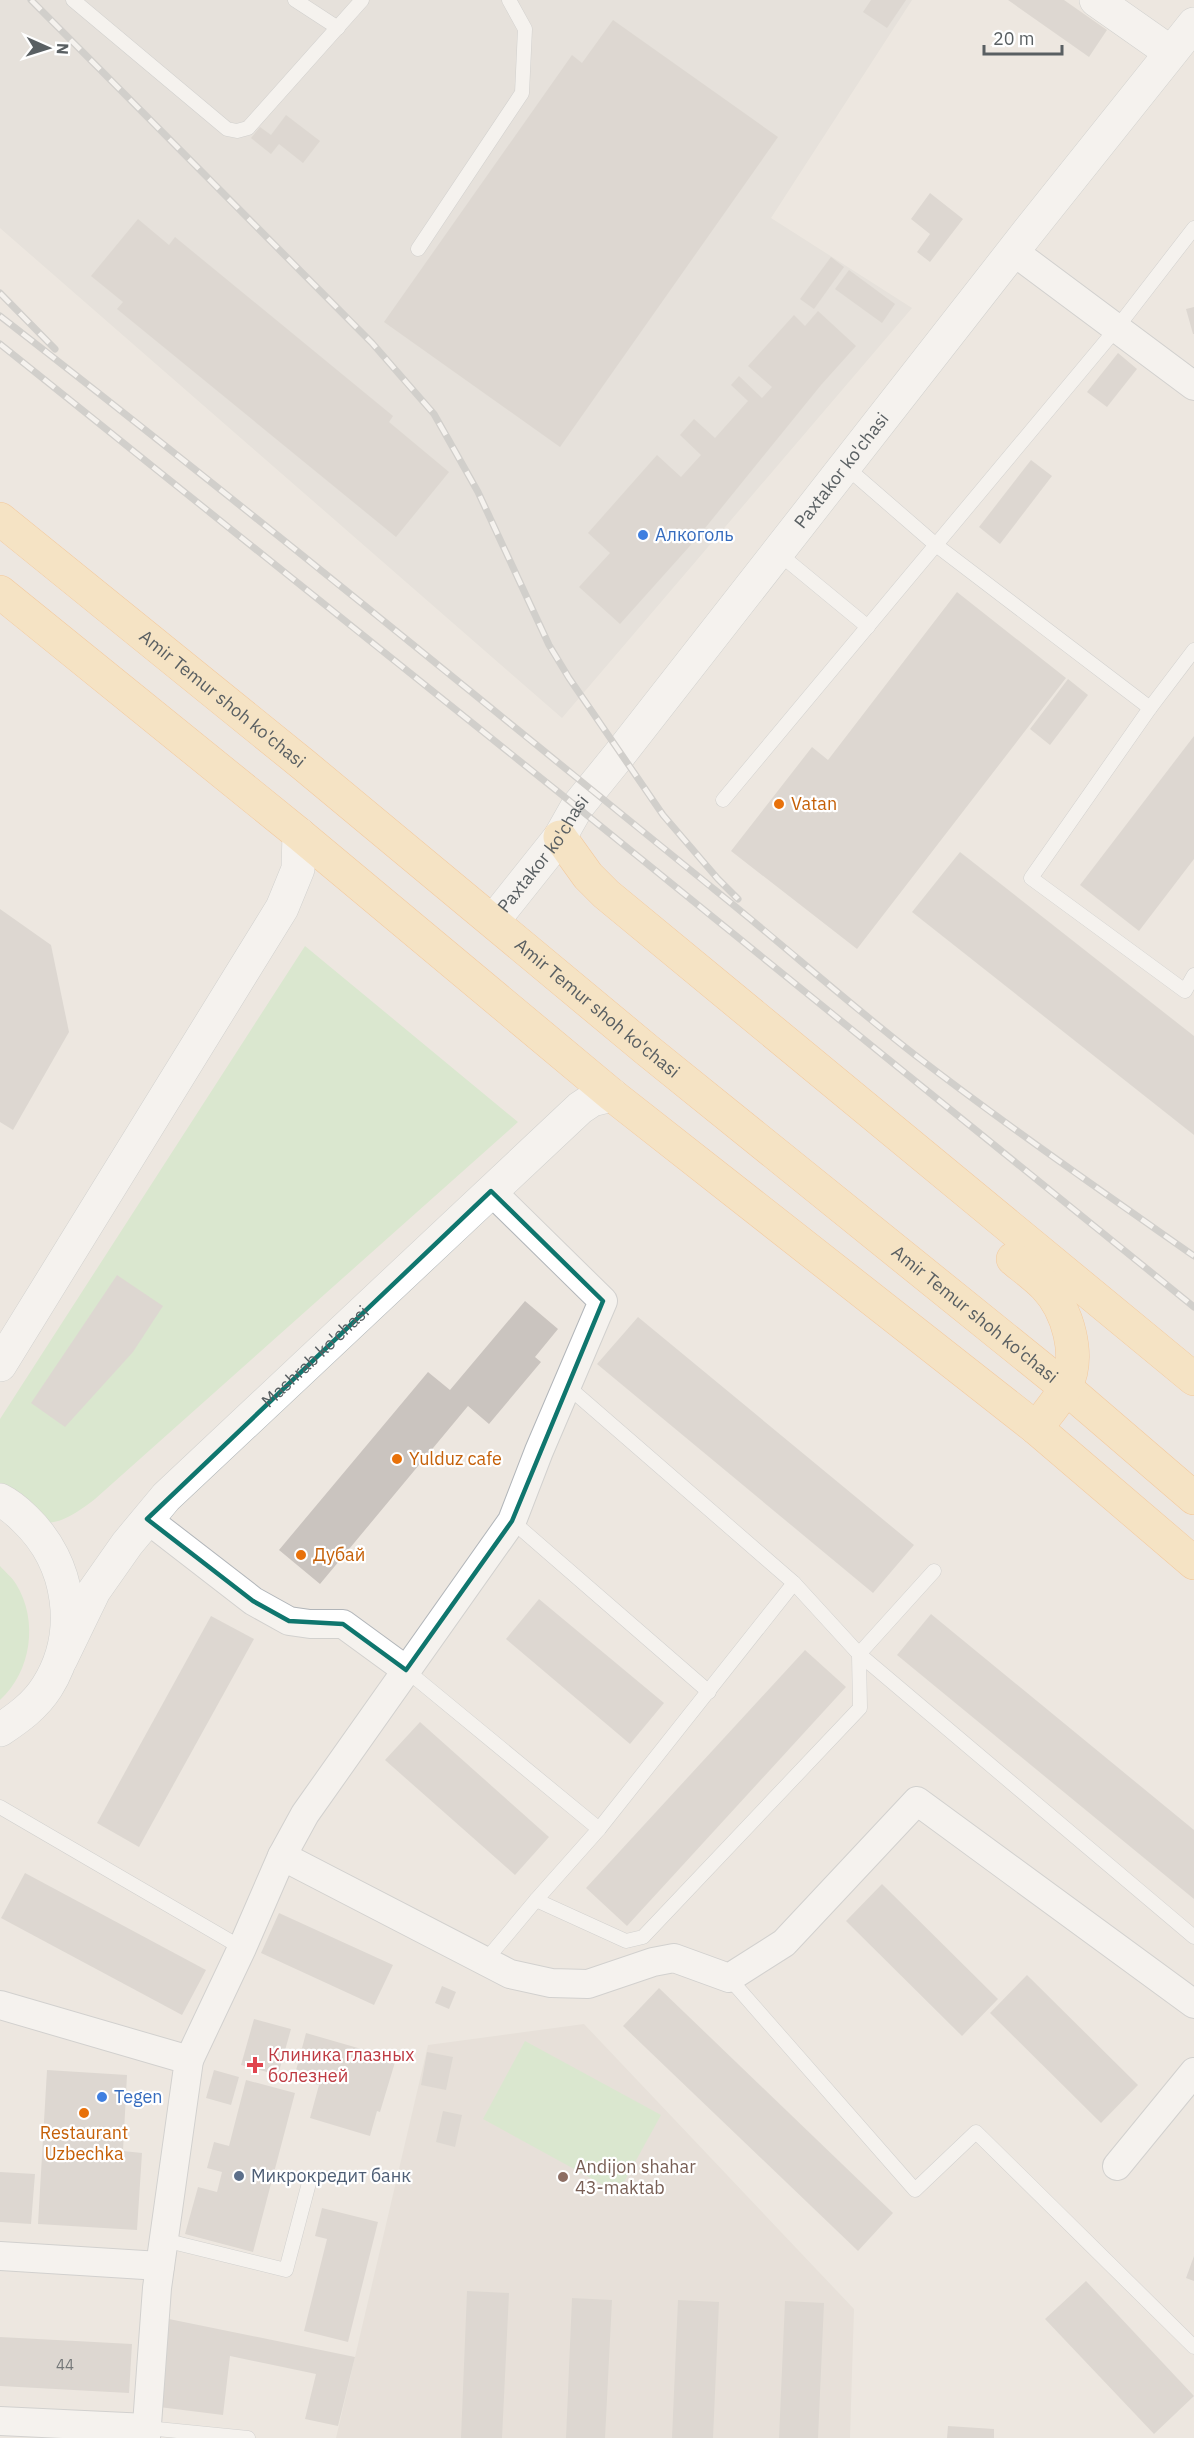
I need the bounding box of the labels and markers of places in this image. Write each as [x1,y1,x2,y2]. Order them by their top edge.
place label: Алкоголь [655,523,734,546]
marker: Алкоголь [636,528,650,542]
place label: Vatan [791,792,837,815]
marker: Vatan [772,797,786,811]
place label: Yulduz cafe [409,1447,502,1470]
marker: Yulduz cafe [390,1452,404,1466]
place label: Дубай [313,1543,365,1566]
marker: Дубай [294,1548,308,1562]
place label: Клиника глазных болезней [268,2043,414,2087]
marker: Клиника глазных болезней [246,2056,264,2074]
place label: Tegen [114,2085,163,2108]
marker: Tegen [95,2090,109,2104]
marker: Restaurant Uzbechka [77,2106,91,2120]
place label: Restaurant Uzbechka [40,2121,128,2165]
place label: Andijon shahar 43-maktab [575,2155,696,2199]
place label: Микрокредит банк [251,2164,411,2187]
marker: Микрокредит банк [232,2169,246,2183]
marker: Andijon shahar 43-maktab [556,2170,570,2184]

